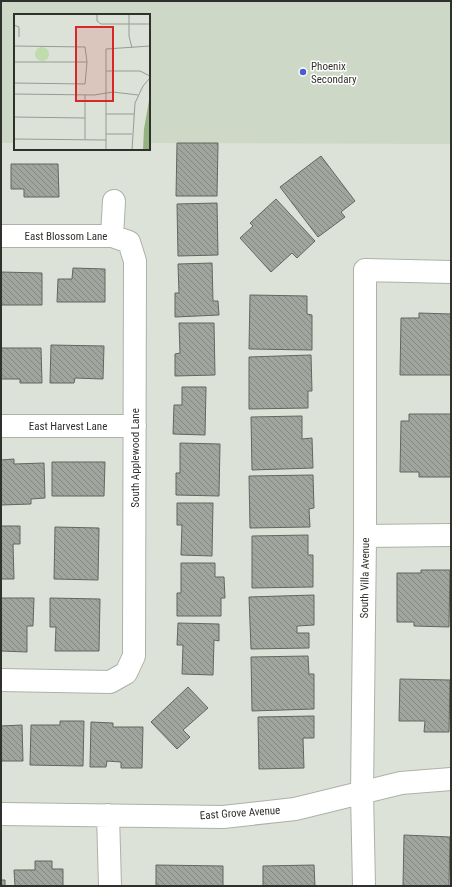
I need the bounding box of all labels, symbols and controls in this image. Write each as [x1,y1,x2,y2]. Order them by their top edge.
inset map [14,14,150,150]
place label: Phoenix Secondary [311,60,357,86]
marker: Phoenix Secondary [298,67,308,77]
street label: East Blossom Lane [25,230,107,243]
street label: South Applewood Lane [129,408,142,508]
street label: East Harvest Lane [29,420,107,433]
street label: South Villa Avenue [358,537,372,619]
street label: East Grove Avenue [199,804,281,822]

